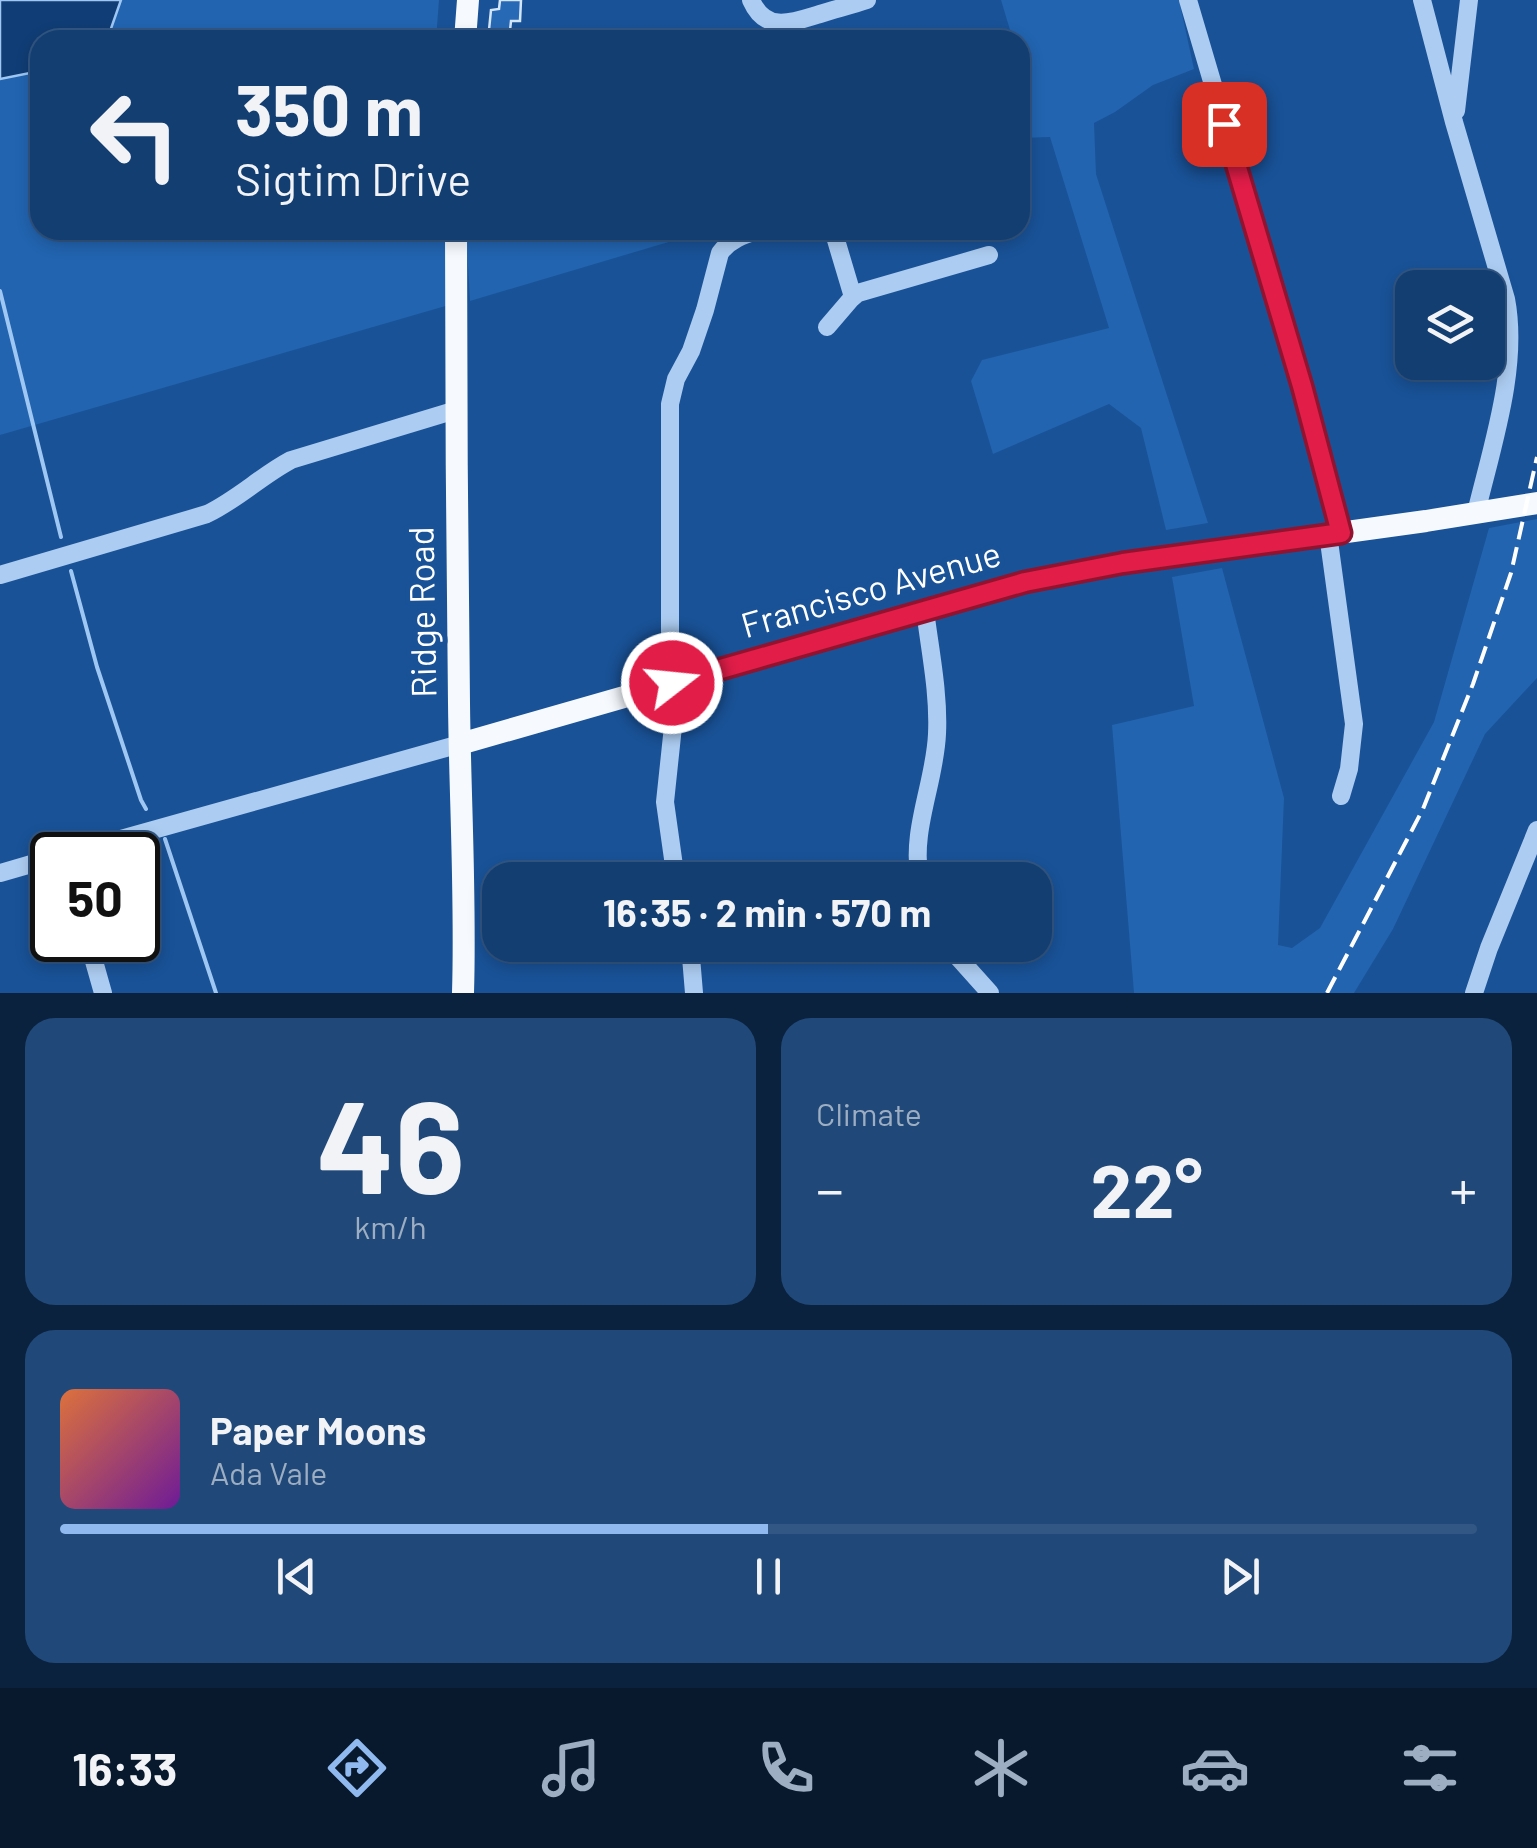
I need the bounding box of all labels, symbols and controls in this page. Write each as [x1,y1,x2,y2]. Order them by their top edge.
text: 350 m [235,66,423,150]
icon: left [70,70,200,200]
pin [1182,82,1267,167]
icon: arrive [1197,97,1252,152]
text: Sigtim Drive [235,151,471,205]
map controls [1395,270,1505,380]
button: layers [1395,270,1505,380]
street label: Ridge Road [399,526,443,698]
street label: Francisco Avenue [736,531,1005,645]
position arrow [620,631,724,735]
speed limit sign: 50 [30,832,160,962]
text: 16:35 · 2 min · 570 m [603,889,931,935]
text: 46 [316,1064,465,1220]
text: Climate [816,1094,922,1132]
text: 22° [1090,1143,1203,1233]
text: − [816,1155,844,1221]
text: + [1449,1155,1477,1221]
text: km/h [354,1207,427,1245]
text: Paper Moons [210,1407,426,1453]
text: Ada Vale [210,1453,327,1491]
icon: previous [269,1549,324,1604]
icon: pause [741,1549,796,1604]
icon: next [1213,1549,1268,1604]
icon: directions [322,1733,392,1803]
icon: music [536,1733,606,1803]
icon: phone [751,1733,821,1803]
icon: climate [966,1733,1036,1803]
icon: car [1180,1733,1250,1803]
icon: filters [1395,1733,1465,1803]
text: 16:33 [72,1741,177,1795]

